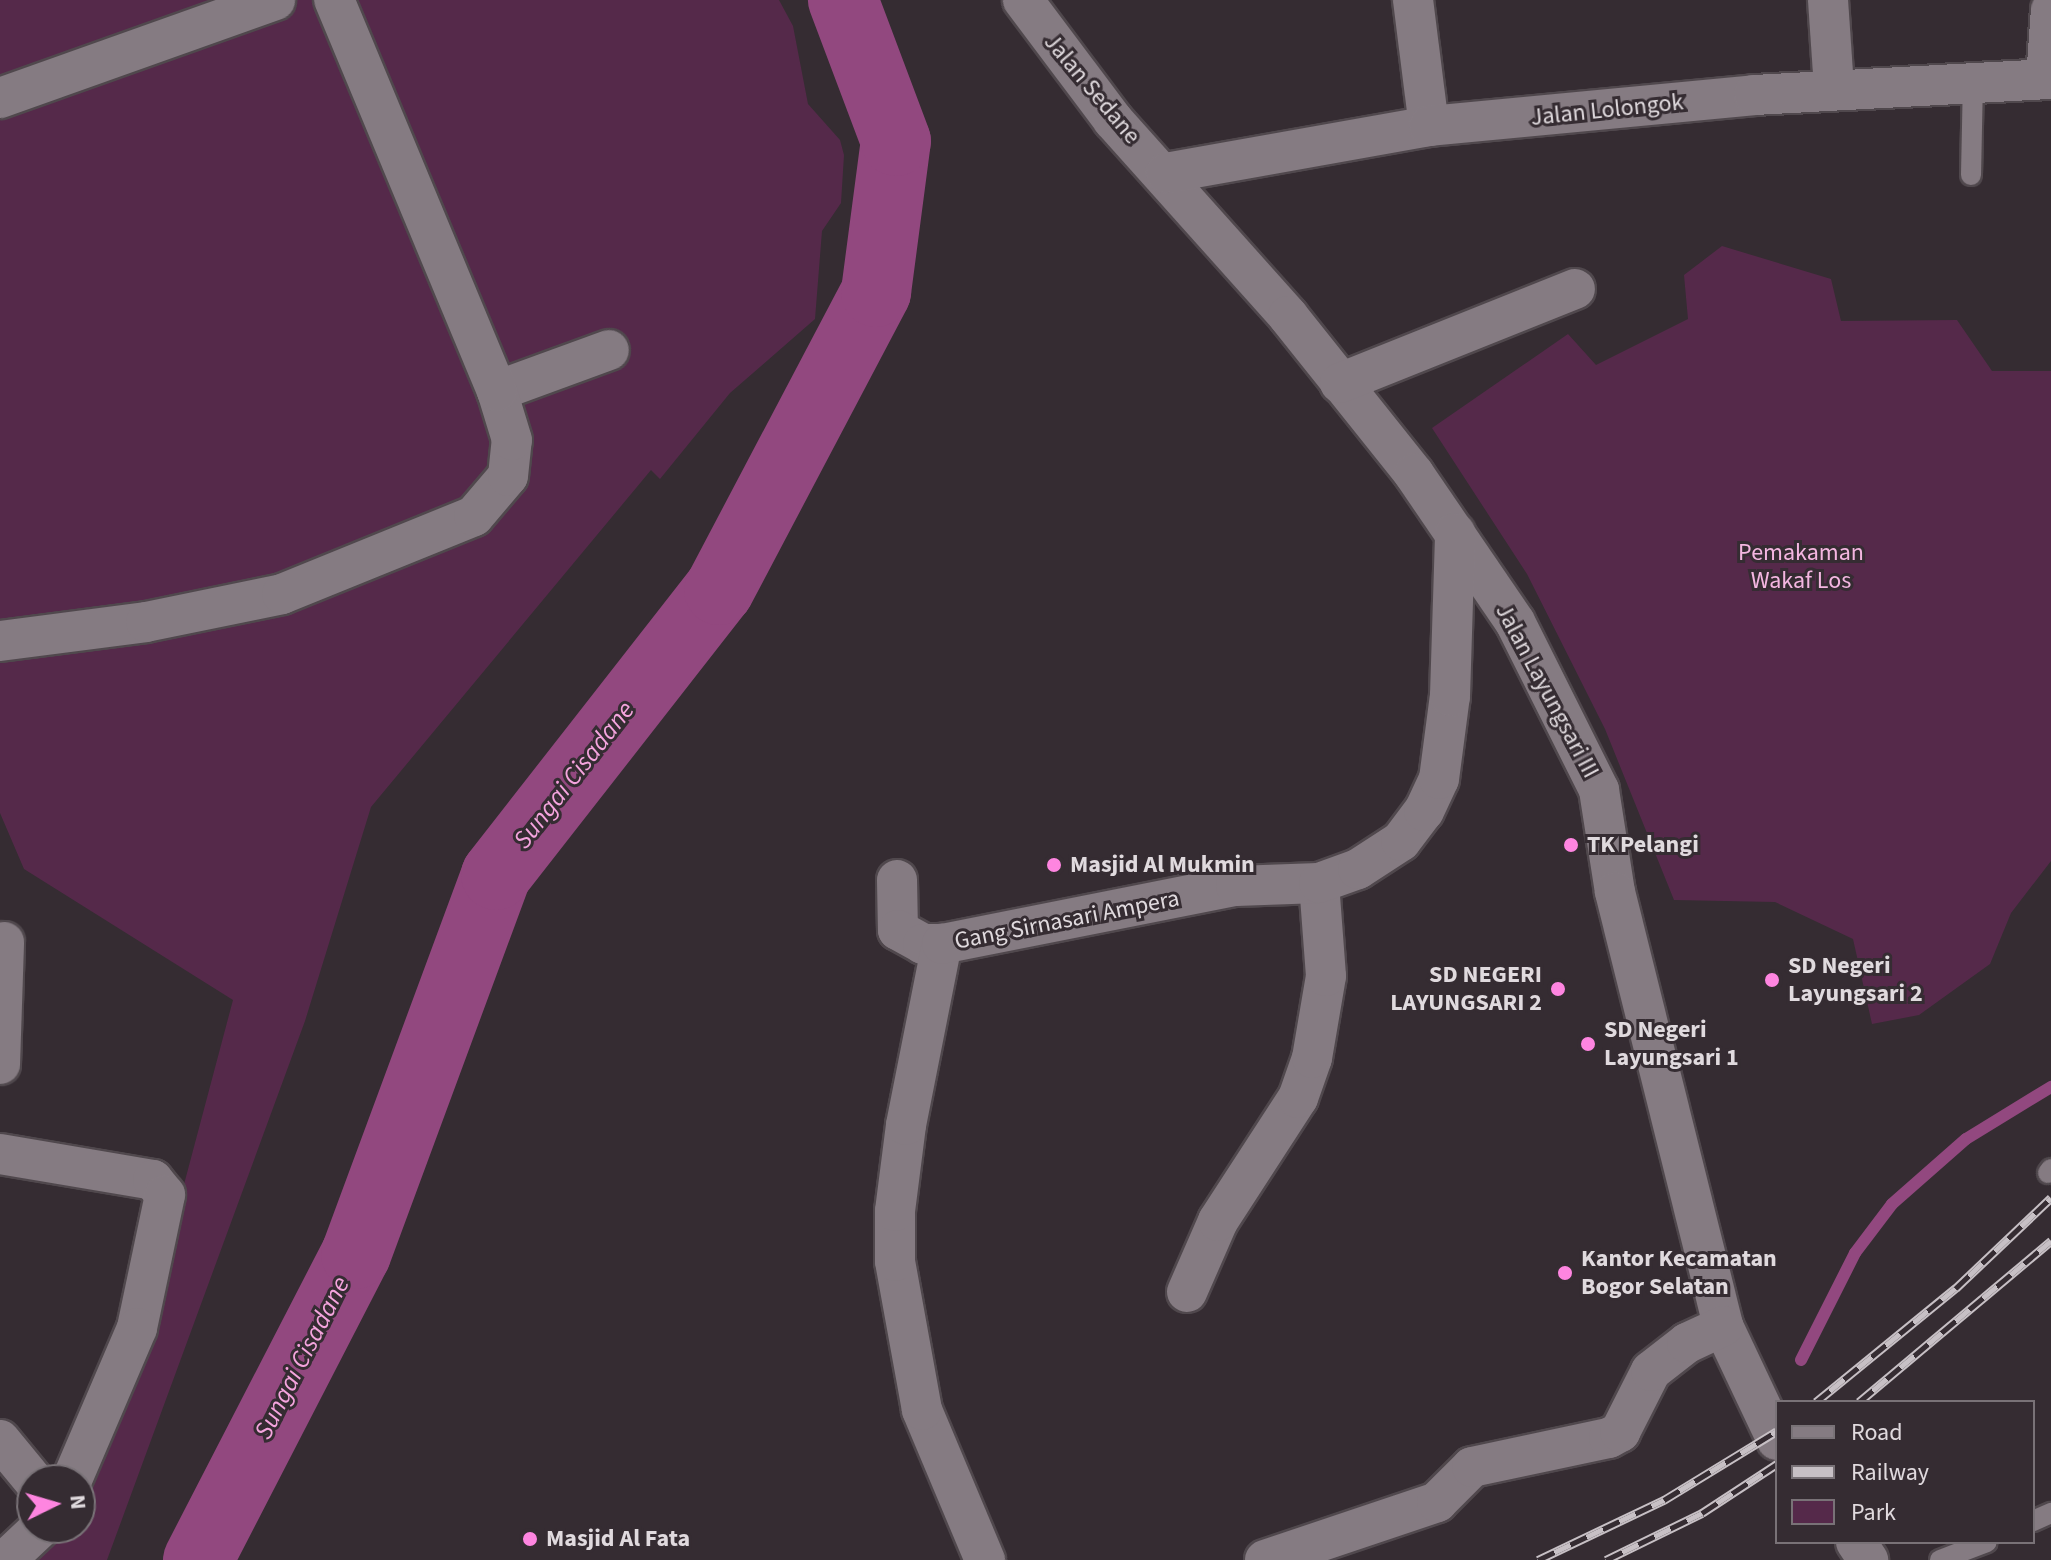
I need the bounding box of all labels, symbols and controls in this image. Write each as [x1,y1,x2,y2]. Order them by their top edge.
street label: Jalan Sedane [1038,28,1146,150]
street label: Jalan Lolongok [1529,88,1685,132]
park label: Pemakaman Wakaf Los [1738,539,1864,595]
street label: Jalan Layungsari III [1489,599,1605,783]
water label: Sungai Cisadane [507,695,641,855]
place label: TK Pelangi [1587,831,1699,859]
marker: TK Pelangi [1562,836,1580,854]
place label: Masjid Al Mukmin [1070,851,1255,879]
marker: Masjid Al Mukmin [1045,856,1063,874]
street label: Gang Sirnasari Ampera [952,884,1182,956]
place label: SD Negeri Layungsari 2 [1788,952,1923,1008]
place label: SD NEGERI LAYUNGSARI 2 [1390,961,1542,1017]
marker: SD Negeri Layungsari 2 [1763,971,1781,989]
marker: SD NEGERI LAYUNGSARI 2 [1549,980,1567,998]
place label: SD Negeri Layungsari 1 [1604,1016,1739,1072]
marker: SD Negeri Layungsari 1 [1579,1035,1597,1053]
place label: Kantor Kecamatan Bogor Selatan [1581,1245,1777,1301]
marker: Kantor Kecamatan Bogor Selatan [1556,1264,1574,1282]
water label: Sungai Cisadane [248,1271,356,1445]
legend [1775,1400,2035,1544]
text: Road [1851,1415,1903,1450]
text: Railway [1851,1455,1929,1490]
north arrow [16,1464,96,1544]
text: N [61,1493,94,1511]
text: Park [1851,1495,1896,1530]
place label: Masjid Al Fata [546,1525,690,1553]
marker: Masjid Al Fata [521,1530,539,1548]

